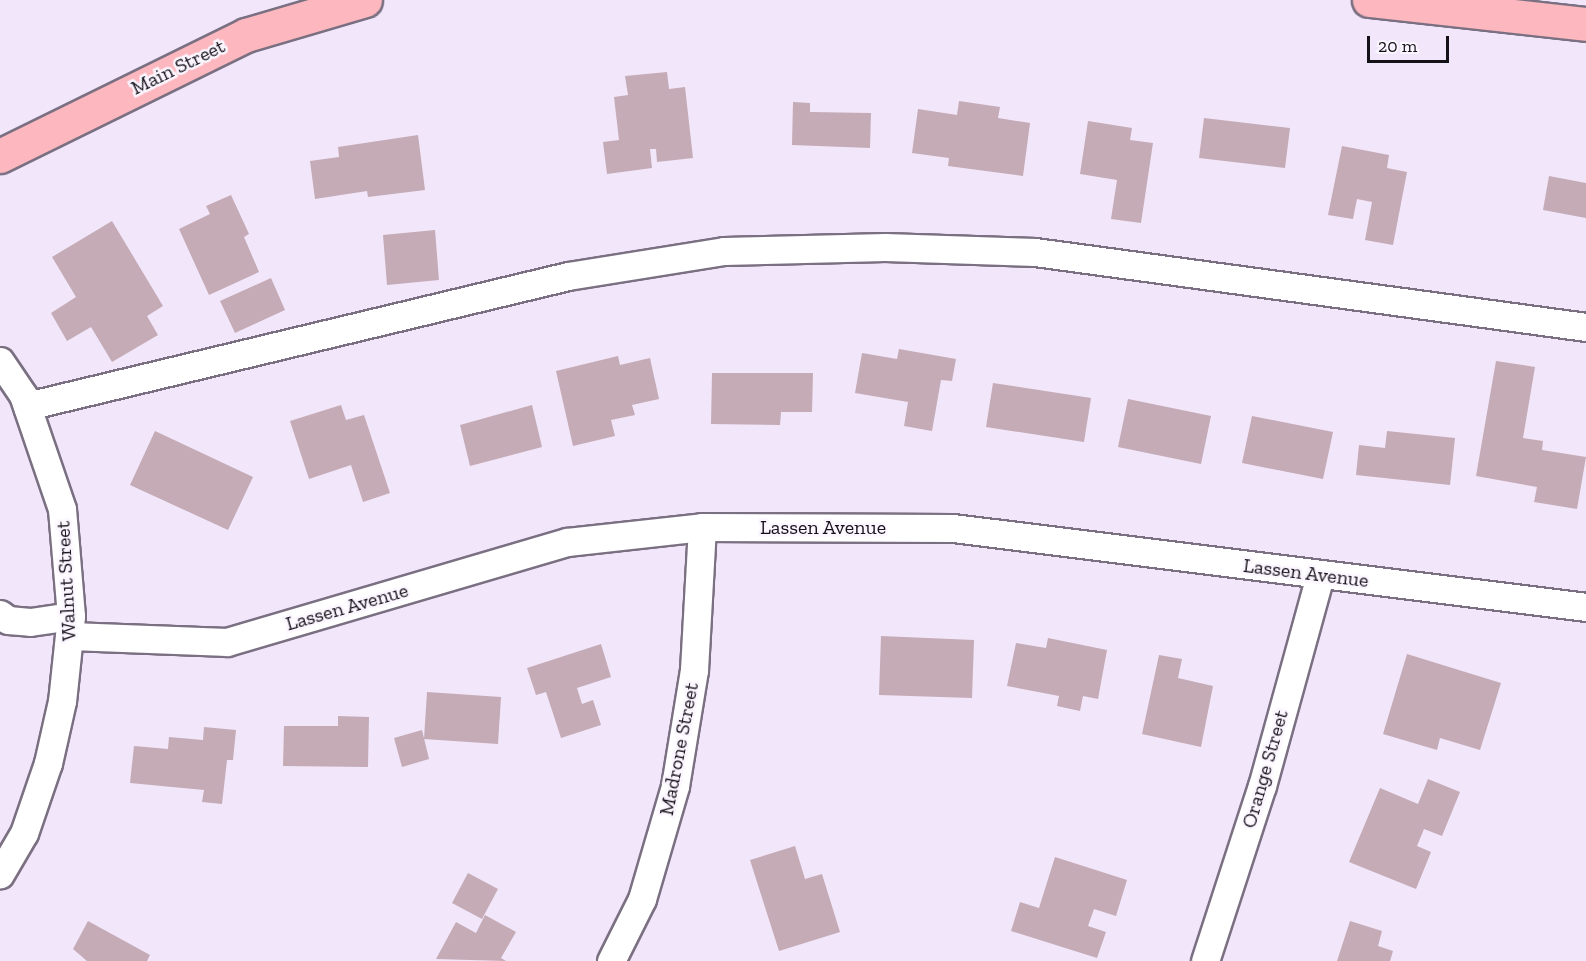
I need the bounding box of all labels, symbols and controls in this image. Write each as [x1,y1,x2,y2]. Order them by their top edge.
scale bar [1370,24,1452,62]
street label: Main Street [127,34,229,100]
text: 20 m [1378,35,1417,57]
street label: Lassen Avenue [760,515,886,539]
street label: Walnut Street [51,520,81,642]
street label: Lassen Avenue [1242,553,1370,593]
street label: Lassen Avenue [283,578,411,636]
street label: Madrone Street [654,681,704,817]
street label: Orange Street [1237,707,1293,831]

